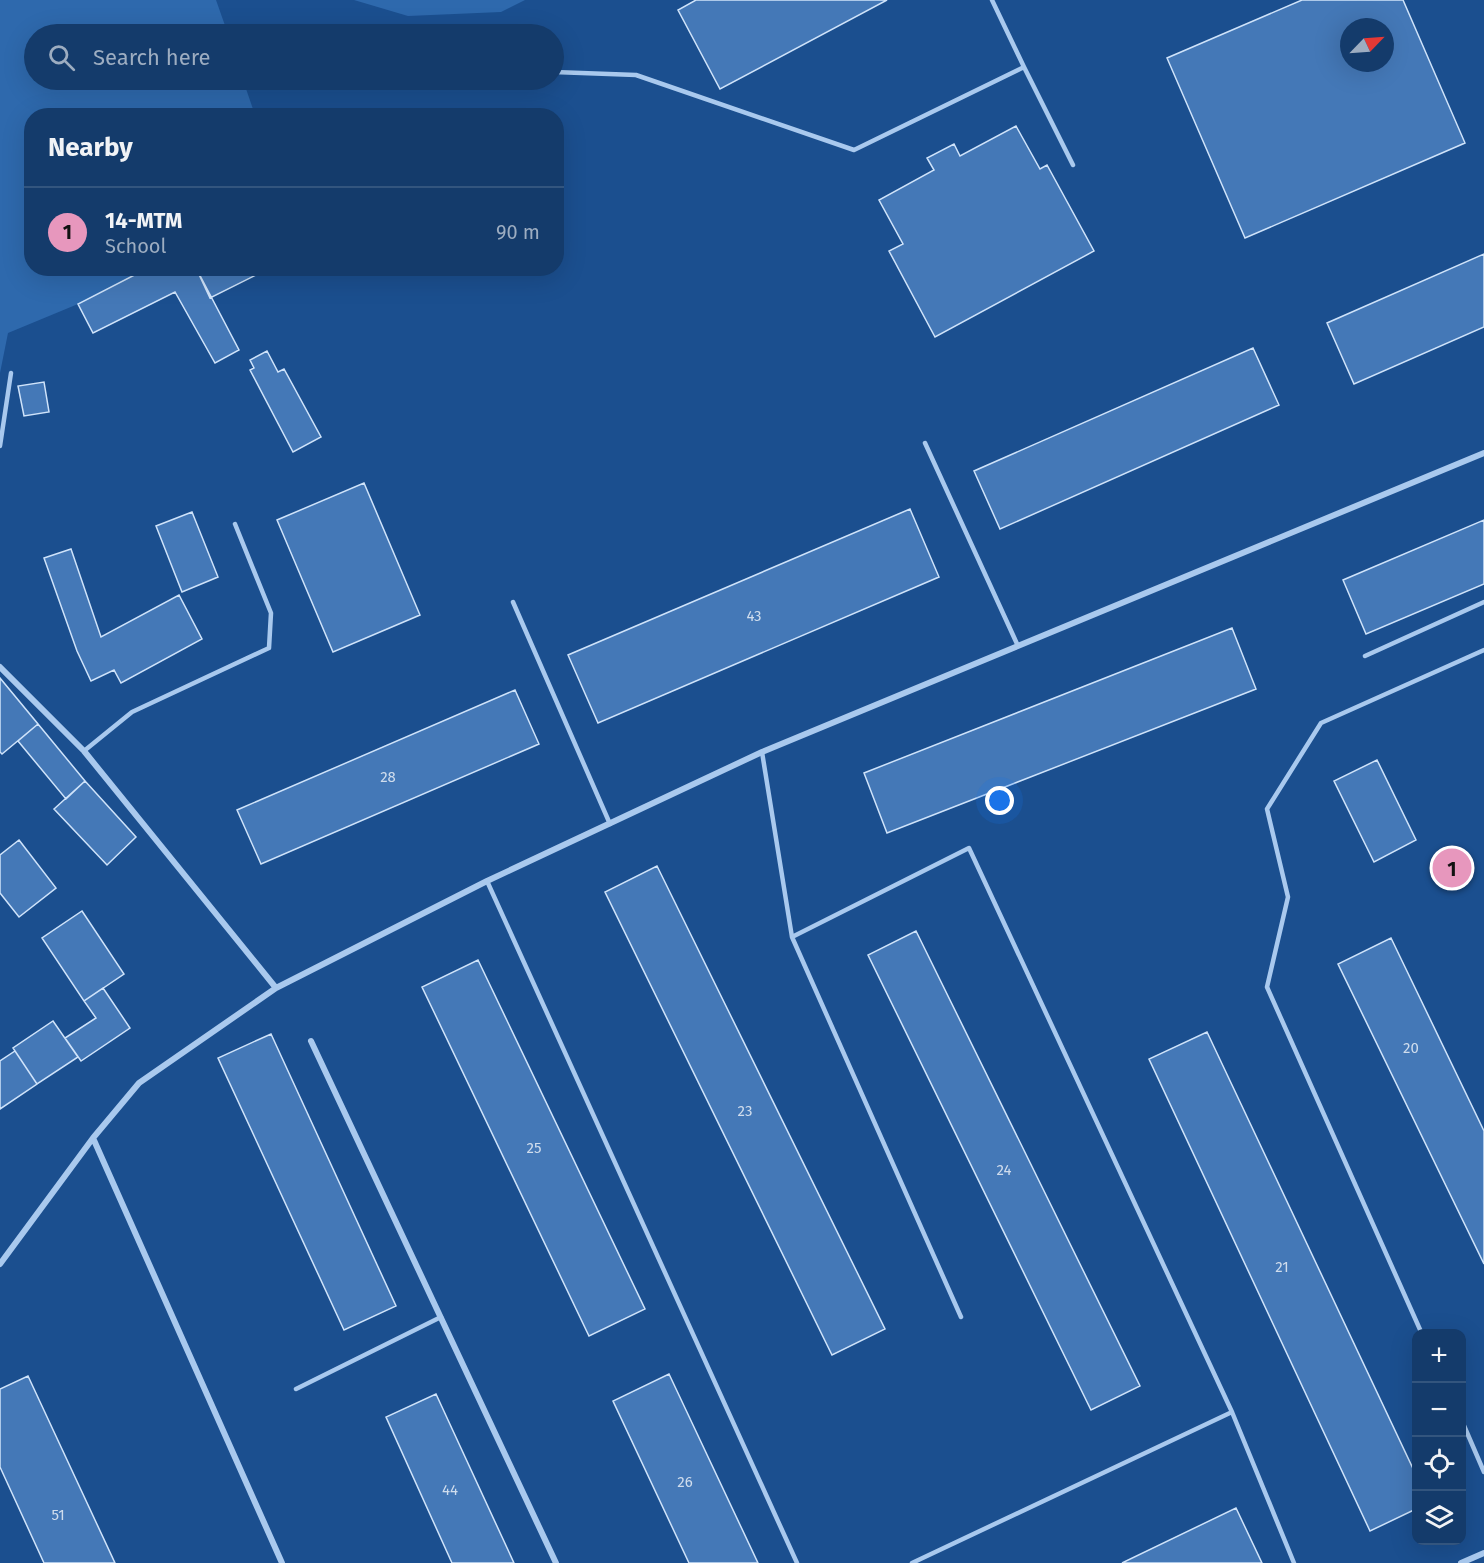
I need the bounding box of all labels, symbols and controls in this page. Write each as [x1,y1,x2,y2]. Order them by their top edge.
north arrow [1340,18,1394,72]
search box [24,24,564,90]
icon: search [45,41,78,74]
text: Search here [93,44,211,71]
text: Nearby [48,132,133,163]
text: 14-МТМ [105,207,182,234]
text: 1 [63,220,72,244]
text: 90 m [496,220,540,244]
text: School [105,234,166,258]
house number: 43 [746,607,762,625]
house number: 28 [380,768,396,786]
your location [985,786,1014,815]
pin: 1 [1432,846,1472,890]
house number: 20 [1403,1039,1419,1057]
house number: 23 [738,1102,752,1120]
house number: 25 [527,1139,541,1157]
house number: 24 [996,1161,1012,1179]
house number: 21 [1275,1258,1289,1276]
map controls [1412,1329,1466,1545]
button: + [1412,1329,1466,1383]
button: − [1412,1383,1466,1437]
button: locate [1412,1437,1466,1491]
house number: 26 [677,1473,693,1491]
house number: 44 [442,1481,458,1499]
button: layers [1412,1491,1466,1545]
house number: 51 [51,1506,65,1524]

